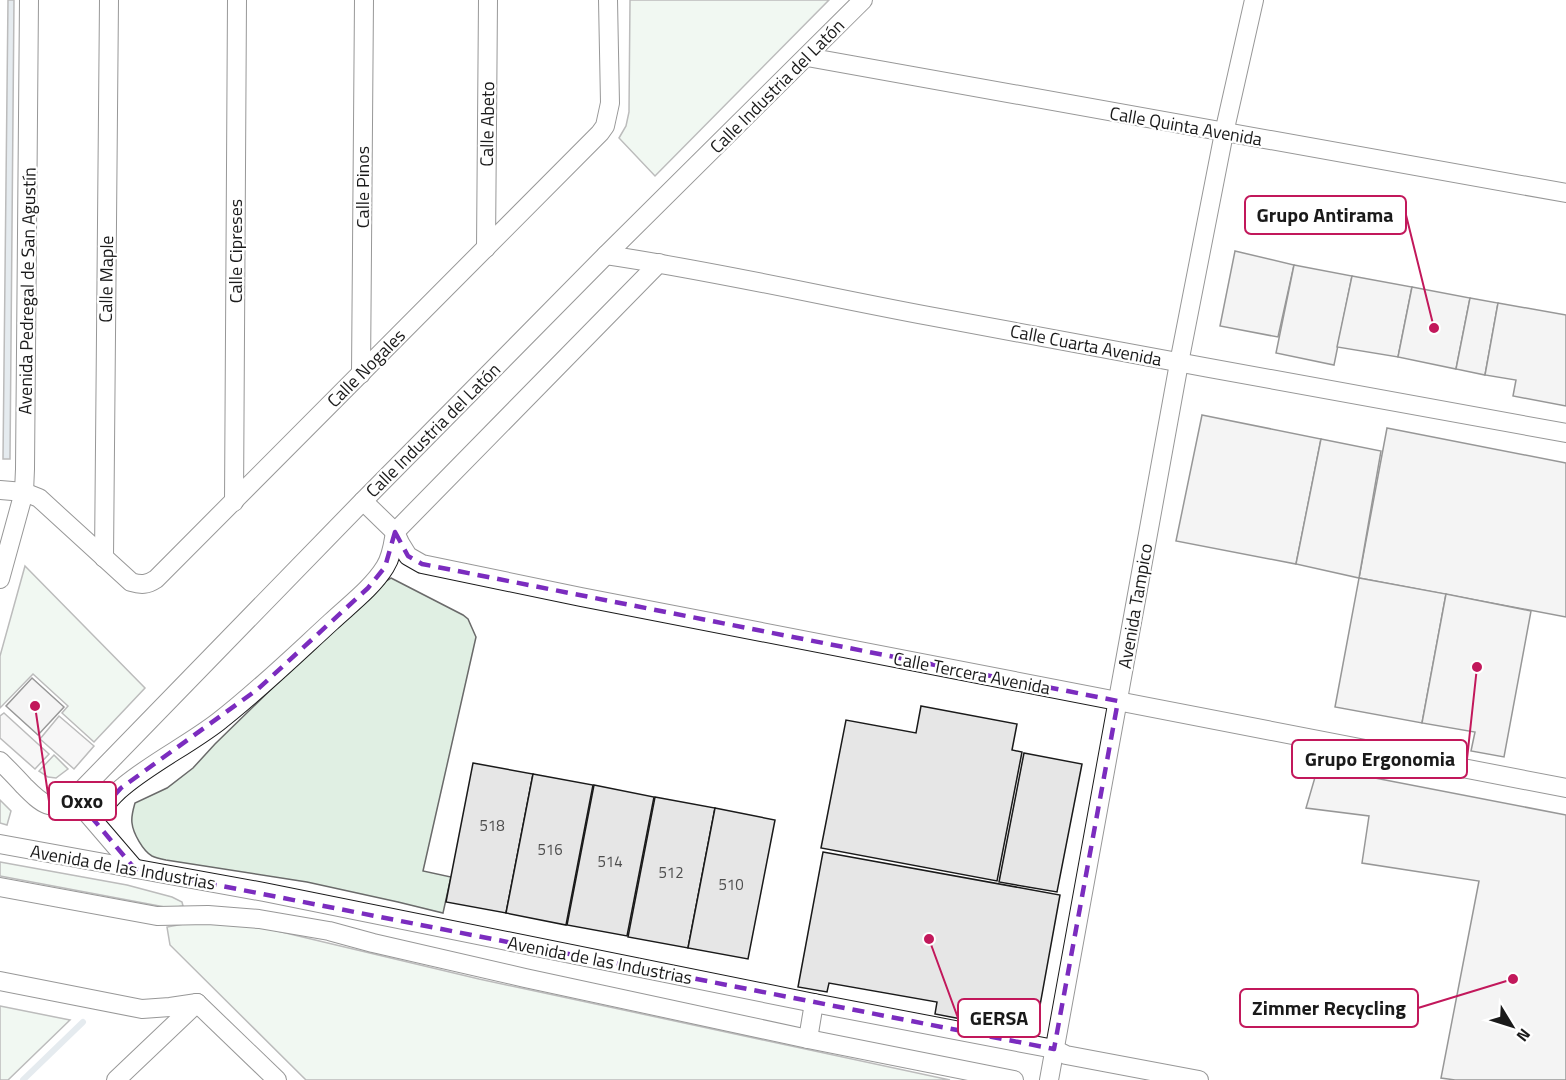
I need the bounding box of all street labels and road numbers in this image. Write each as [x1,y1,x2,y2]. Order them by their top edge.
street label: Calle Industria del Latón [703,12,851,160]
street label: Calle Abeto [473,81,501,167]
street label: Calle Quinta Avenida [1108,99,1264,153]
street label: Calle Pinos [349,146,376,228]
street label: Avenida Pedregal de San Agustín [11,167,43,415]
street label: Calle Cipreses [222,199,249,303]
street label: Calle Maple [92,235,120,323]
street label: Calle Cuarta Avenida [1008,317,1164,373]
street label: Calle Nogales [321,323,411,413]
street label: Calle Industria del Latón [359,356,507,504]
street label: Avenida Tampico [1111,541,1159,671]
street label: Calle Tercera Avenida [891,645,1053,701]
street label: Avenida de las Industrias [28,837,218,897]
street label: Avenida de las Industrias [505,929,695,991]

